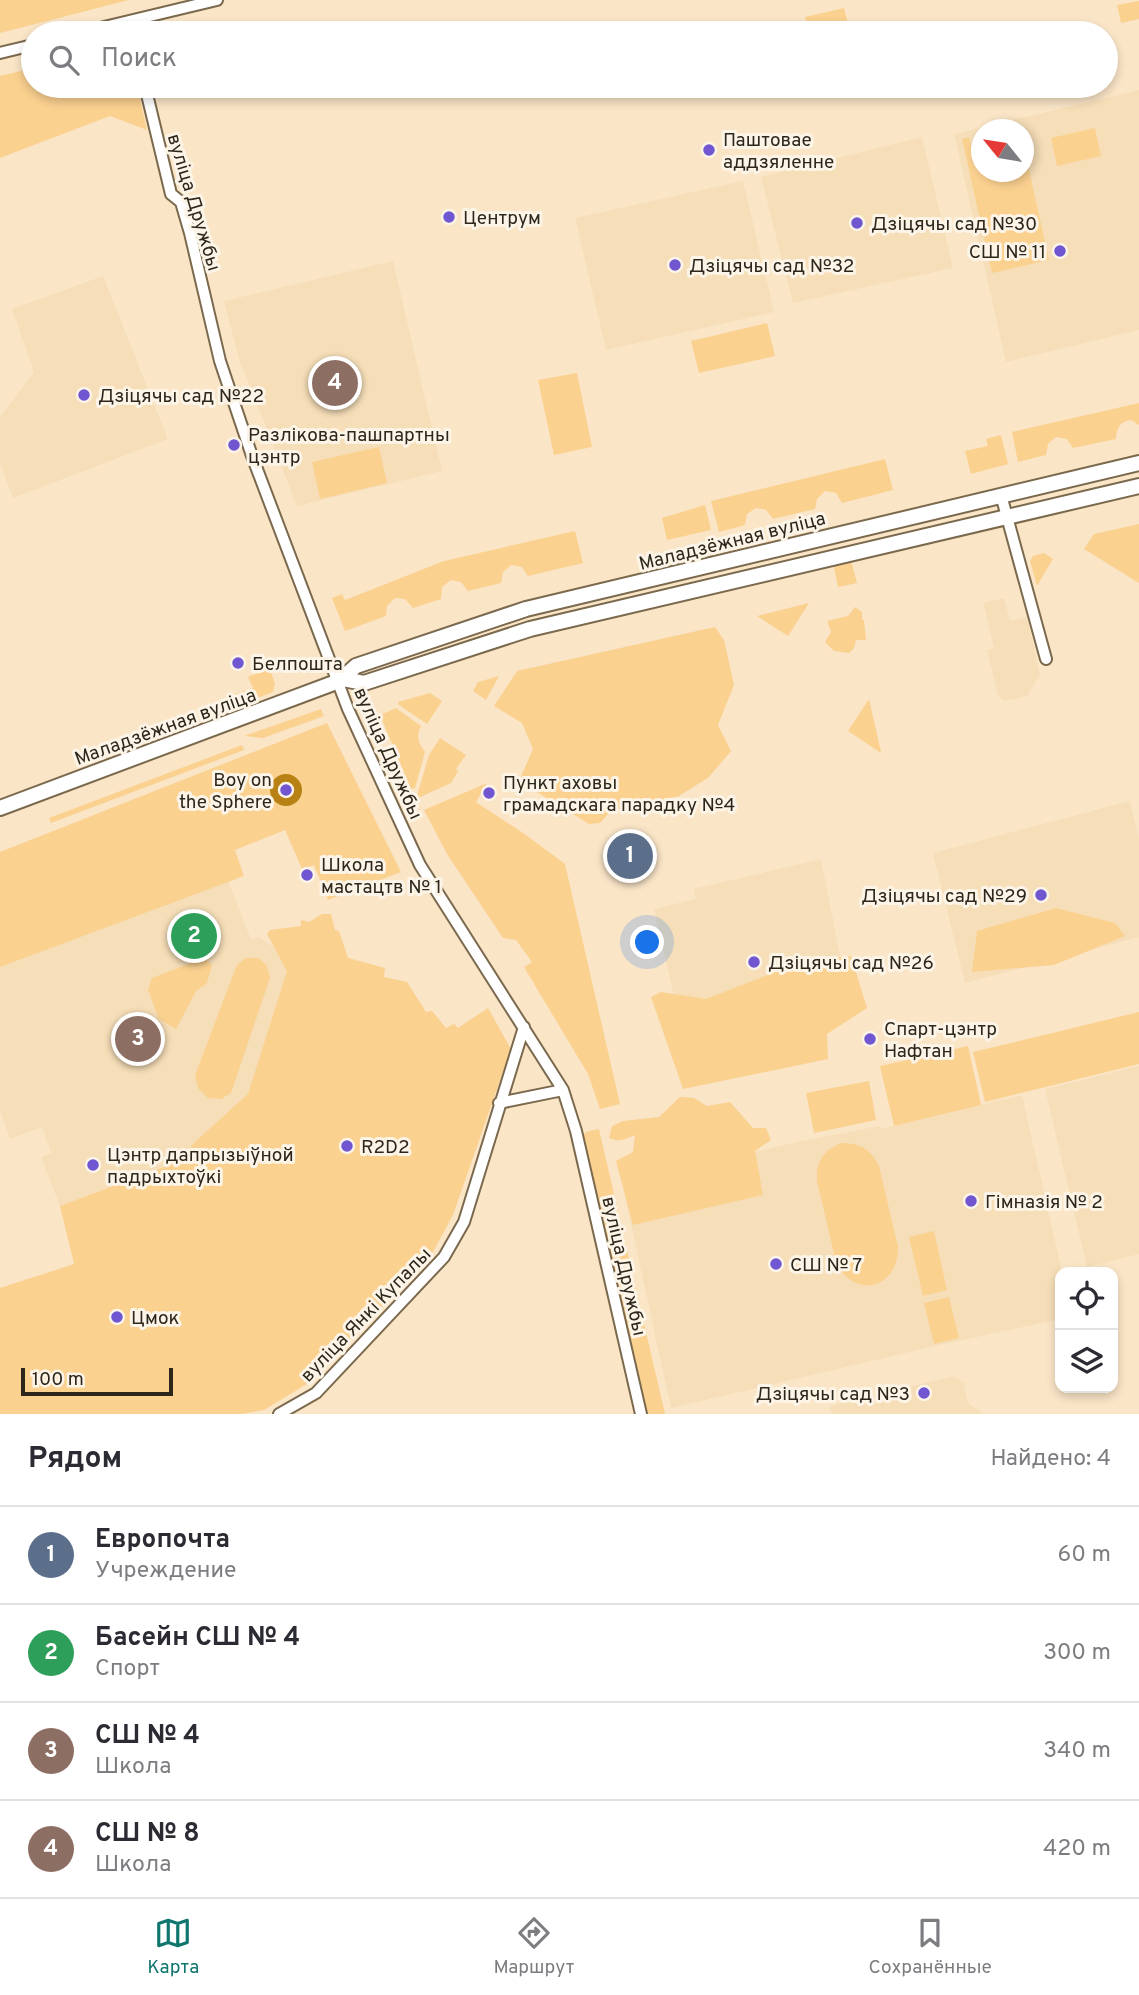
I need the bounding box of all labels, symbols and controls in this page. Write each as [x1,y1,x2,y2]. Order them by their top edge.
search box [21,21,1118,98]
icon: search [45,41,83,79]
text: Поиск [101,43,177,76]
north arrow [971,119,1034,182]
place label: Паштовае аддзяленне [723,129,834,175]
street label: вуліца Дружбы [161,131,225,274]
marker: Паштовае аддзяленне [701,142,717,158]
place label: Центрум [463,207,541,231]
marker: Центрум [441,209,457,225]
place label: Дзіцячы сад №30 [871,213,1037,237]
marker: Дзіцячы сад №30 [849,215,865,231]
place label: СШ № 11 [969,241,1046,265]
marker: СШ № 11 [1052,243,1068,259]
place label: Дзіцячы сад №32 [689,255,854,279]
marker: Дзіцячы сад №32 [667,257,683,273]
pin: 4 [312,357,358,409]
place label: Дзіцячы сад №22 [98,385,264,409]
marker: Дзіцячы сад №22 [76,387,92,403]
place label: Разлікова-пашпартны цэнтр [248,424,450,470]
marker: Разлікова-пашпартны цэнтр [226,437,242,453]
street label: Маладзёжная вуліца [637,507,828,577]
place label: Белпошта [252,653,343,677]
marker: Белпошта [230,655,246,671]
street label: Маладзёжная вуліца [72,684,260,772]
street label: вуліца Дружбы [347,684,427,824]
place label: Boy on the Sphere [179,769,272,815]
place label: Пункт аховы грамадскага парадку №4 [503,772,735,818]
marker: Boy on the Sphere [278,782,294,798]
marker: Пункт аховы грамадскага парадку №4 [481,785,497,801]
pin: 1 [607,830,653,882]
place label: Школа мастацтв № 1 [321,854,442,900]
marker: Школа мастацтв № 1 [299,867,315,883]
place label: Дзіцячы сад №29 [861,885,1027,909]
marker: Дзіцячы сад №29 [1033,887,1049,903]
pin: 2 [171,910,217,962]
your location [630,925,664,959]
place label: Дзіцячы сад №26 [768,952,934,976]
marker: Дзіцячы сад №26 [746,954,762,970]
pin: 3 [115,1013,161,1065]
place label: Спарт-цэнтр Нафтан [884,1018,997,1064]
marker: Спарт-цэнтр Нафтан [862,1031,878,1047]
place label: R2D2 [361,1136,410,1160]
marker: R2D2 [339,1138,355,1154]
place label: Цэнтр дапрызыўной падрыхтоўкі [107,1144,294,1190]
marker: Цэнтр дапрызыўной падрыхтоўкі [85,1157,101,1173]
place label: Гімназія № 2 [985,1191,1103,1215]
marker: Гімназія № 2 [963,1193,979,1209]
street label: вуліца Дружбы [595,1195,651,1338]
street label: вуліца Янкі Купалы [296,1243,437,1388]
place label: СШ № 7 [790,1254,862,1278]
marker: СШ № 7 [768,1256,784,1272]
map controls [1055,1267,1118,1393]
button: locate [1055,1267,1118,1330]
place label: Цмок [131,1307,180,1331]
marker: Цмок [109,1309,125,1325]
button: layers [1055,1330,1118,1393]
scale bar [21,1365,173,1397]
text: 100 m [32,1368,84,1392]
place label: Дзіцячы сад №3 [756,1383,910,1407]
marker: Дзіцячы сад №3 [916,1385,932,1401]
text: Рядом [28,1441,122,1478]
text: Найдено: 4 [990,1445,1111,1474]
text: Европочта [95,1524,230,1557]
text: 1 [46,1541,56,1570]
text: 60 m [1058,1541,1111,1570]
text: Учреждение [95,1557,237,1586]
text: Басейн СШ № 4 [95,1622,300,1655]
text: 2 [44,1639,58,1668]
text: 300 m [1043,1639,1111,1668]
text: Спорт [95,1655,160,1684]
text: СШ № 4 [95,1720,200,1753]
text: 3 [44,1737,58,1766]
text: 340 m [1043,1737,1111,1766]
text: Школа [95,1753,171,1782]
text: СШ № 8 [95,1818,200,1851]
text: 4 [44,1835,58,1864]
text: 420 m [1043,1835,1111,1864]
text: Школа [95,1851,171,1880]
tab: Карта [147,1914,199,1980]
tab: Маршрут [493,1914,574,1980]
tab: Сохранённые [869,1914,992,1980]

